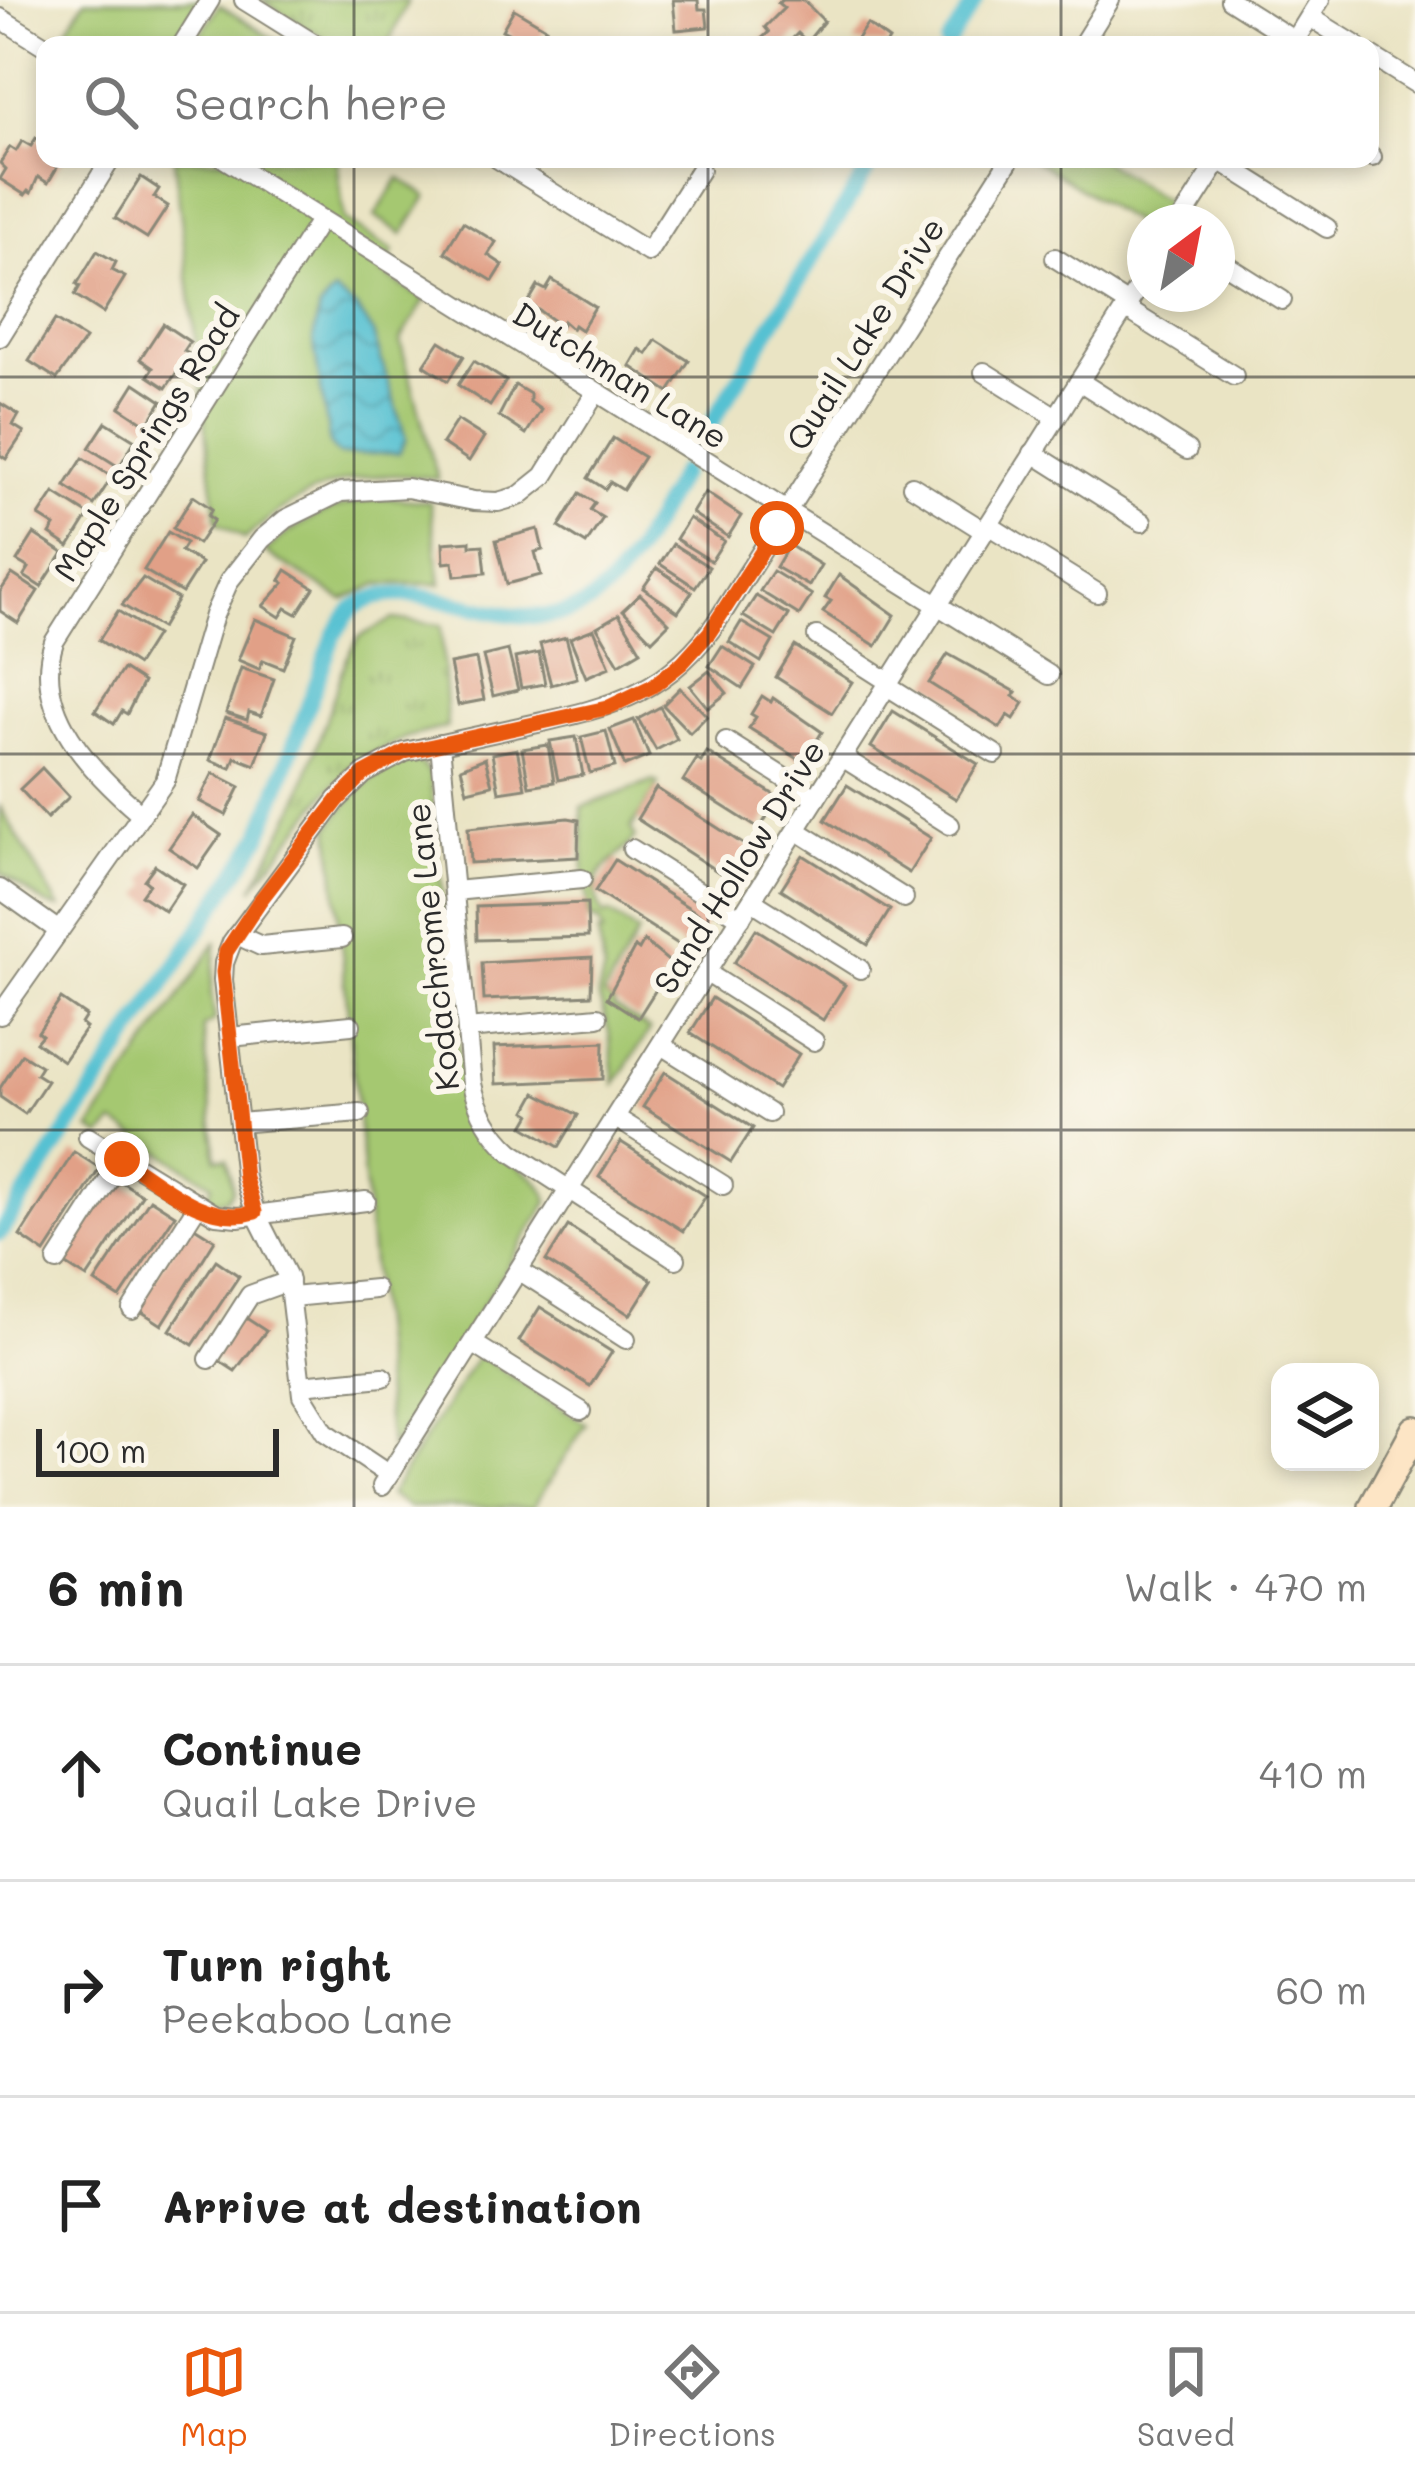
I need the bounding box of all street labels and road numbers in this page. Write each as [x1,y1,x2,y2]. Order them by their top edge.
street label: Quail Lake Drive [775,208,953,458]
street label: Dutchman Lane [505,291,737,457]
street label: Maple Springs Road [42,296,248,588]
street label: Sand Hollow Drive [643,731,833,1001]
street label: Kodachrome Lane [395,801,467,1093]

